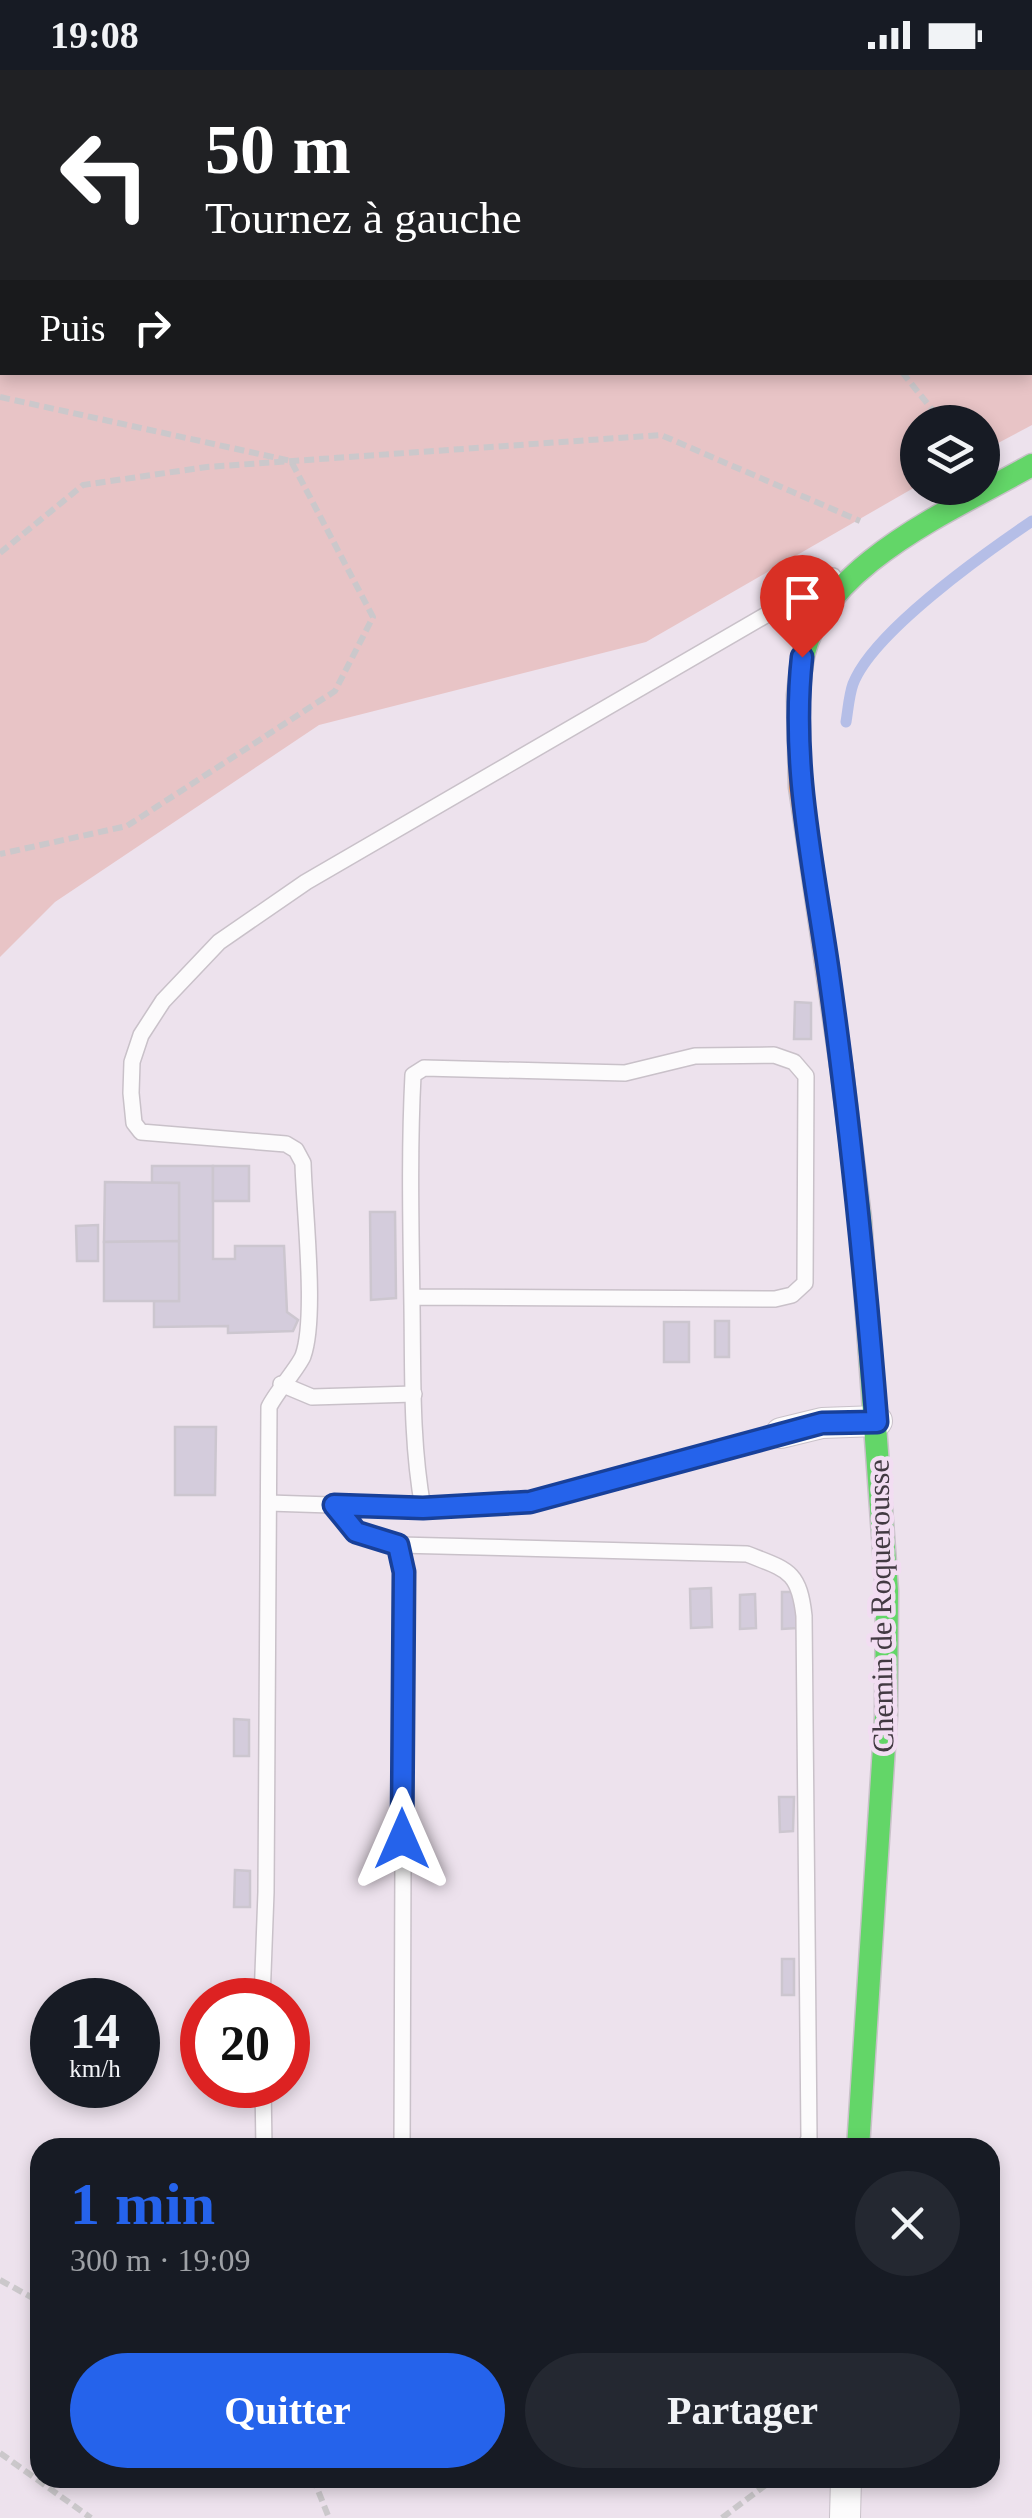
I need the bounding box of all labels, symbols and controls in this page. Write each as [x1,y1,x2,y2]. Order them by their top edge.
text: 19:08 [50,14,139,56]
icon: left [40,110,170,240]
text: 50 m [205,111,351,188]
text: Tournez à gauche [205,193,522,243]
icon: right [125,300,180,355]
text: Puis [40,307,105,349]
map controls [900,405,1000,505]
button: layers [900,405,1000,505]
pin [760,555,845,658]
icon: arrive [775,570,830,625]
street label: Chemin de Roquerousse [861,1459,900,1753]
position arrow [350,1787,454,1891]
speed limit sign: 20 [180,1978,310,2108]
text: 14 [70,2003,120,2059]
text: km/h [69,2055,121,2082]
text: 1 min [70,2171,215,2237]
button: close [855,2171,960,2276]
text: 300 m · 19:09 [70,2242,250,2278]
button: Quitter [70,2353,505,2468]
button: Partager [525,2353,960,2468]

